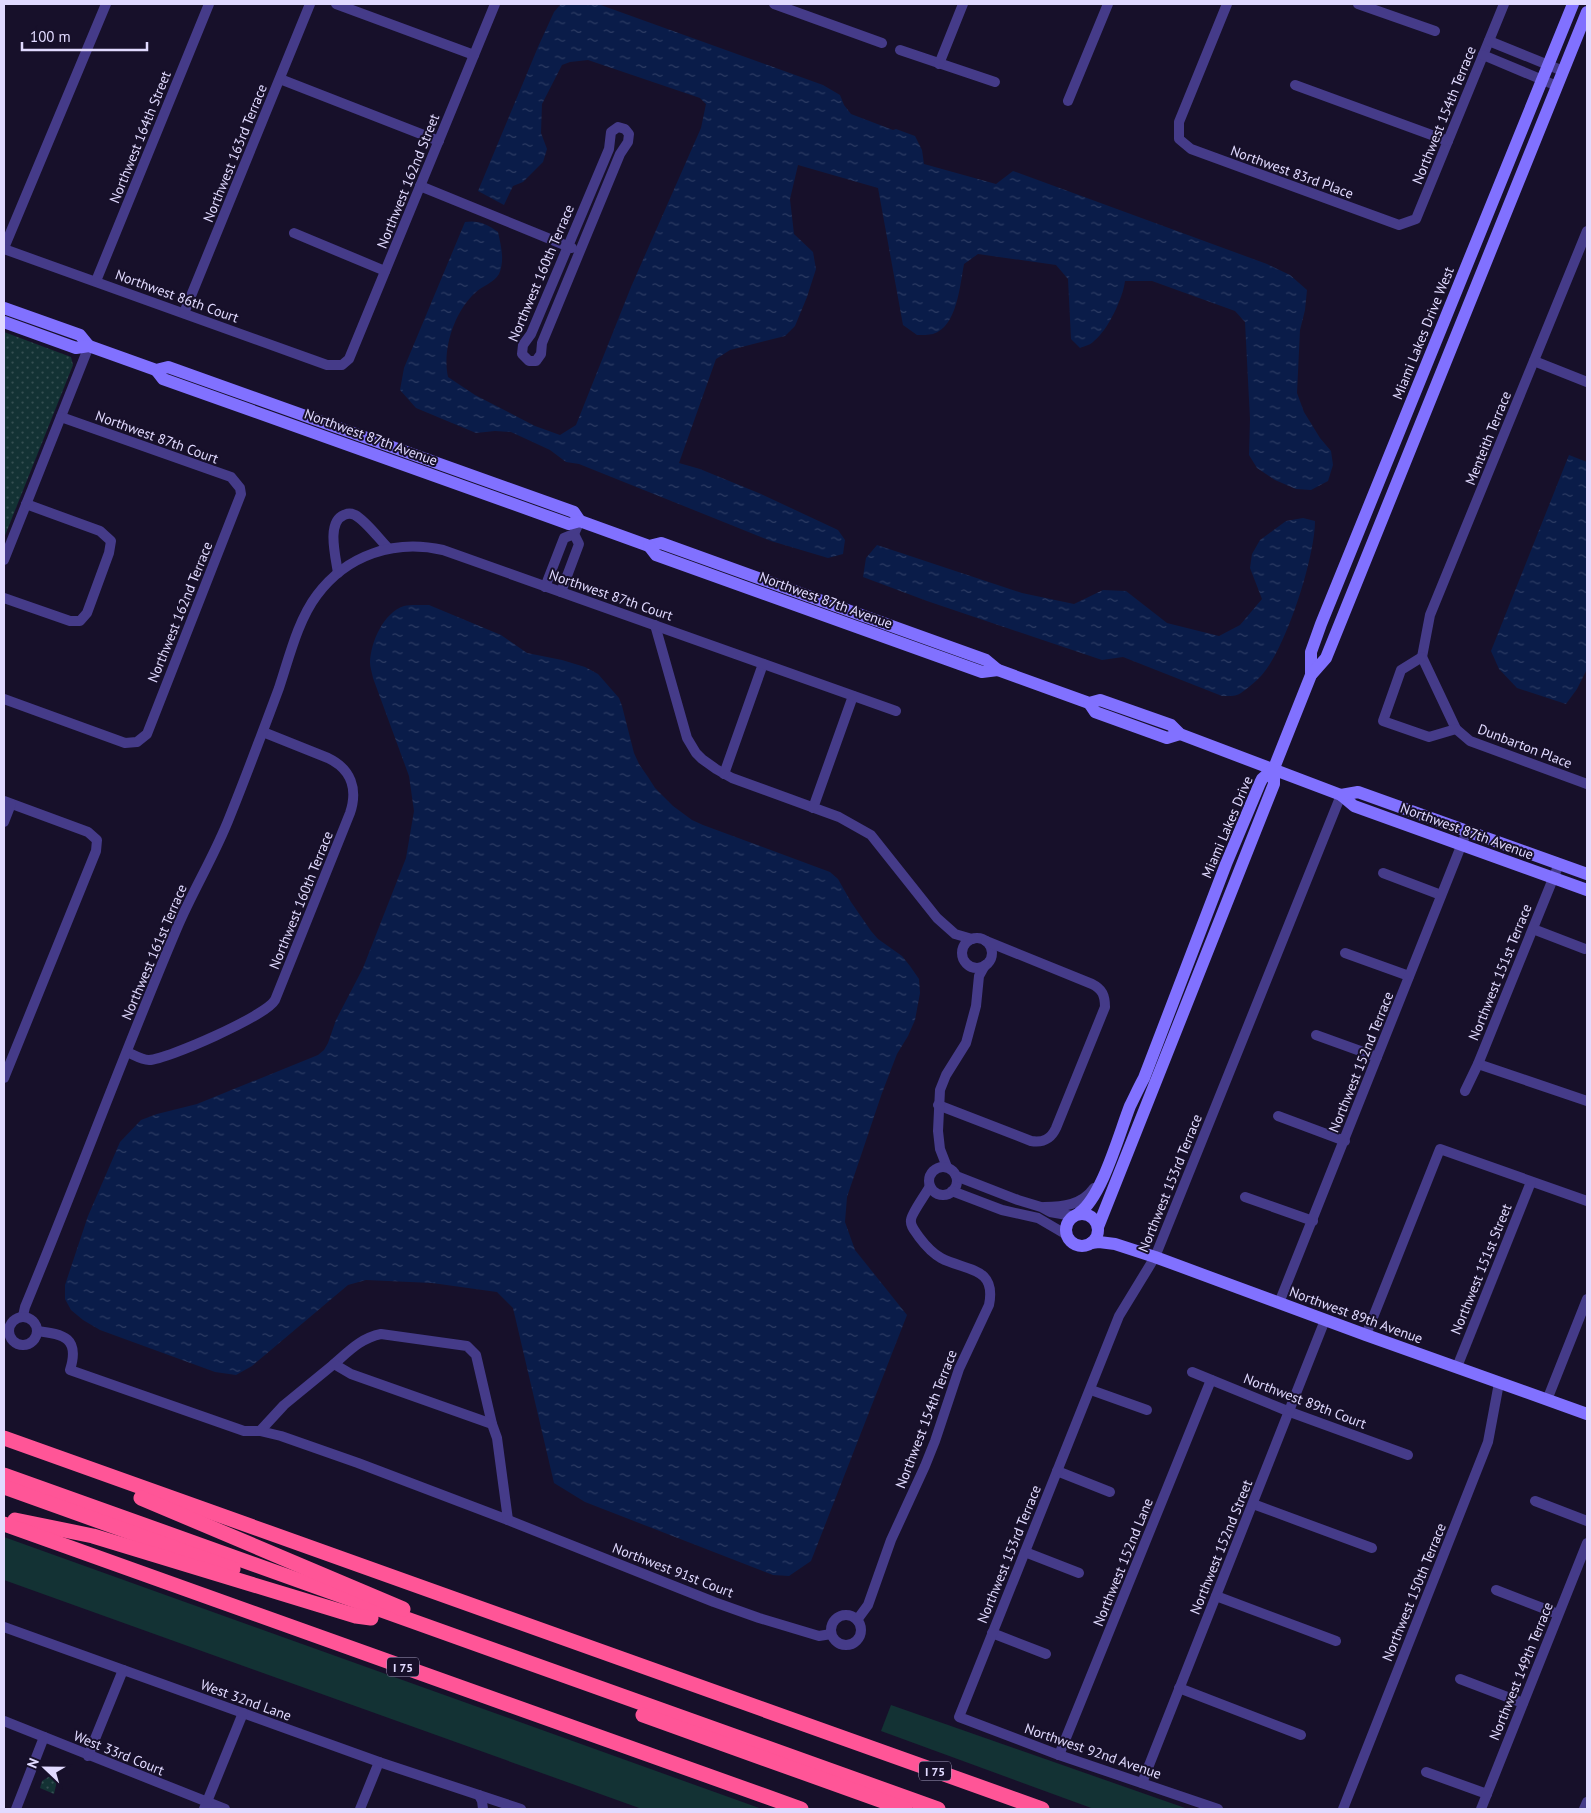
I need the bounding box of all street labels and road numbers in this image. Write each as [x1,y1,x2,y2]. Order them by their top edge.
street label: Northwest 154th Terrace [1408,43,1480,187]
street label: Northwest 164th Street [105,68,175,206]
street label: Northwest 163rd Terrace [199,81,271,225]
street label: Northwest 162nd Street [373,111,443,251]
street label: Northwest 83rd Place [1228,141,1356,203]
street label: Northwest 160th Terrace [504,202,578,344]
street label: Miami Lakes Drive West [1388,264,1458,402]
street label: Northwest 86th Court [113,265,241,327]
street label: Menteith Terrace [1461,388,1515,488]
street label: Northwest 87th Avenue [302,405,440,469]
street label: Northwest 87th Court [93,406,221,468]
street label: Northwest 162nd Terrace [144,539,216,685]
street label: Northwest 87th Court [547,565,675,625]
street label: Northwest 87th Avenue [757,568,895,632]
street label: Dunbarton Place [1475,720,1575,772]
street label: Miami Lakes Drive [1197,773,1257,881]
street label: Northwest 87th Avenue [1398,799,1536,863]
street label: Northwest 160th Terrace [265,828,337,972]
street label: Northwest 161st Terrace [117,881,191,1023]
street label: Northwest 151st Terrace [1464,901,1536,1043]
street label: Northwest 152nd Terrace [1325,989,1397,1135]
street label: Northwest 153rd Terrace [1134,1111,1206,1255]
street label: Northwest 151st Street [1447,1201,1516,1337]
street label: Northwest 89th Avenue [1287,1282,1425,1348]
street label: Northwest 154th Terrace [891,1347,961,1491]
street label: Northwest 89th Court [1241,1369,1369,1433]
street label: Northwest 152nd Street [1186,1477,1256,1617]
street label: Northwest 153rd Terrace [973,1482,1045,1626]
street label: Northwest 152nd Lane [1089,1495,1157,1629]
street label: Northwest 150th Terrace [1378,1520,1450,1664]
street label: Northwest 91st Court [610,1539,736,1601]
street label: Northwest 149th Terrace [1485,1599,1557,1743]
road number: I 75 [387,1658,419,1676]
street label: West 32nd Lane [198,1675,294,1725]
street label: Northwest 92nd Avenue [1022,1719,1164,1783]
street label: West 33rd Court [71,1727,167,1779]
road number: I 75 [919,1762,951,1780]

